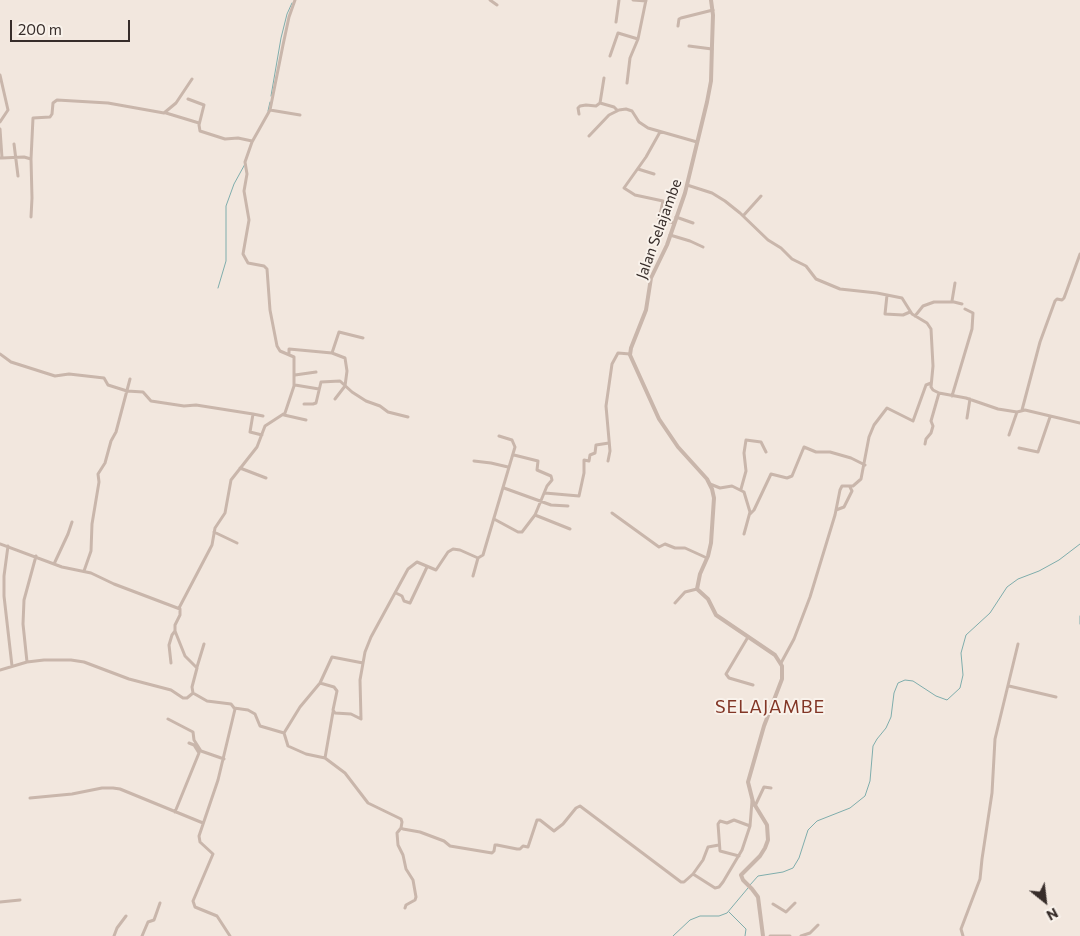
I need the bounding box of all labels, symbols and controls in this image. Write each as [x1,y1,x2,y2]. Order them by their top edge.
scale bar [12,10,132,42]
text: 200 m [18,20,62,38]
street label: Jalan Selajambe [633,176,685,282]
district label: SELAJAMBE [714,696,826,718]
north arrow [1020,876,1070,926]
text: N [1044,905,1061,925]

